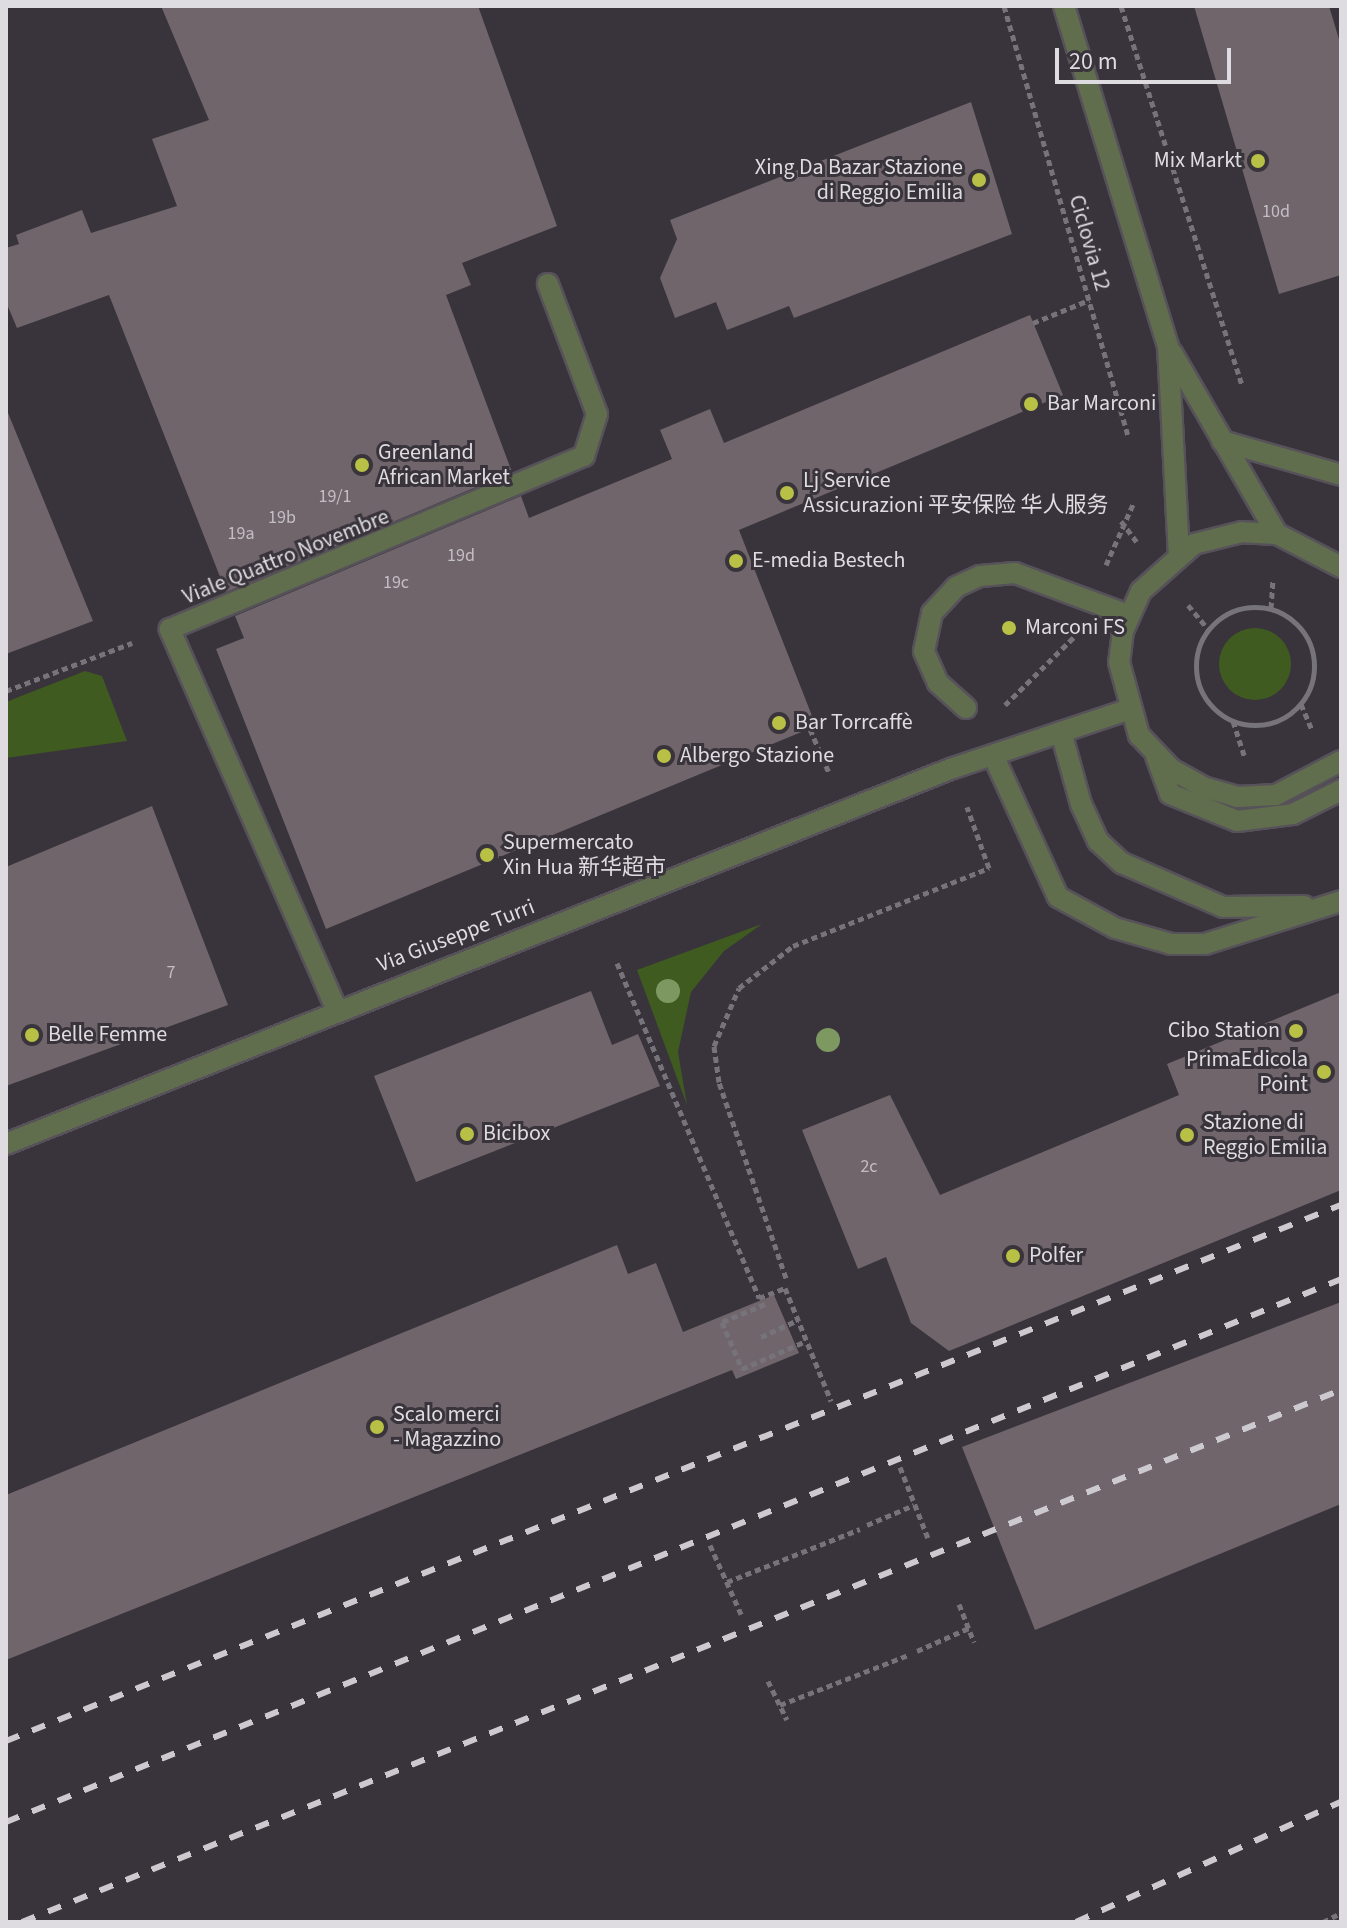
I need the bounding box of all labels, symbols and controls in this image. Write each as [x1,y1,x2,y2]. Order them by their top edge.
scale bar [1059,32,1235,82]
text: 20 m [1069,44,1118,79]
place label: Mix Markt [1154,148,1242,174]
marker: Mix Markt [1249,152,1267,170]
place label: Xing Da Bazar Stazione di Reggio Emilia [755,154,963,206]
marker: Xing Da Bazar Stazione di Reggio Emilia [970,171,988,189]
street label: Ciclovia 12 [1063,192,1115,294]
house number: 10d [1262,201,1290,223]
place label: Bar Marconi [1047,391,1156,417]
marker: Bar Marconi [1022,395,1040,413]
place label: Greenland African Market [378,439,510,490]
marker: Greenland African Market [353,456,371,474]
place label: Lj Service Assicurazioni 平安保险 华人服务 [803,467,1108,518]
marker: Lj Service Assicurazioni 平安保险 华人服务 [778,484,796,502]
house number: 19/1 [318,486,352,508]
street label: Viale Quattro Novembre [179,504,393,610]
house number: 19b [268,507,296,529]
house number: 19a [228,523,254,545]
house number: 19d [447,545,475,567]
place label: E-media Bestech [752,548,905,574]
marker: E-media Bestech [727,552,745,570]
house number: 19c [383,572,409,594]
place label: Marconi FS [1025,615,1125,641]
marker: Marconi FS [1000,619,1018,637]
place label: Bar Torrcaffè [795,710,913,736]
marker: Bar Torrcaffè [770,714,788,732]
place label: Albergo Stazione [680,743,834,769]
marker: Albergo Stazione [655,747,673,765]
place label: Supermercato Xin Hua 新华超市 [503,829,666,880]
marker: Supermercato Xin Hua 新华超市 [478,846,496,864]
street label: Via Giuseppe Turri [374,894,538,978]
house number: 7 [167,962,175,984]
place label: Cibo Station [1168,1018,1280,1044]
place label: Belle Femme [48,1022,167,1048]
marker: Cibo Station [1287,1022,1305,1040]
marker: Belle Femme [23,1026,41,1044]
place label: PrimaEdicola Point [1186,1046,1308,1098]
marker: PrimaEdicola Point [1315,1063,1333,1081]
place label: Stazione di Reggio Emilia [1203,1109,1327,1160]
place label: Bicibox [483,1121,550,1147]
marker: Bicibox [458,1125,476,1143]
marker: Stazione di Reggio Emilia [1178,1126,1196,1144]
house number: 2c [860,1156,878,1178]
place label: Polfer [1029,1243,1083,1269]
marker: Polfer [1004,1247,1022,1265]
place label: Scalo merci - Magazzino [393,1401,501,1452]
marker: Scalo merci - Magazzino [368,1418,386,1436]

